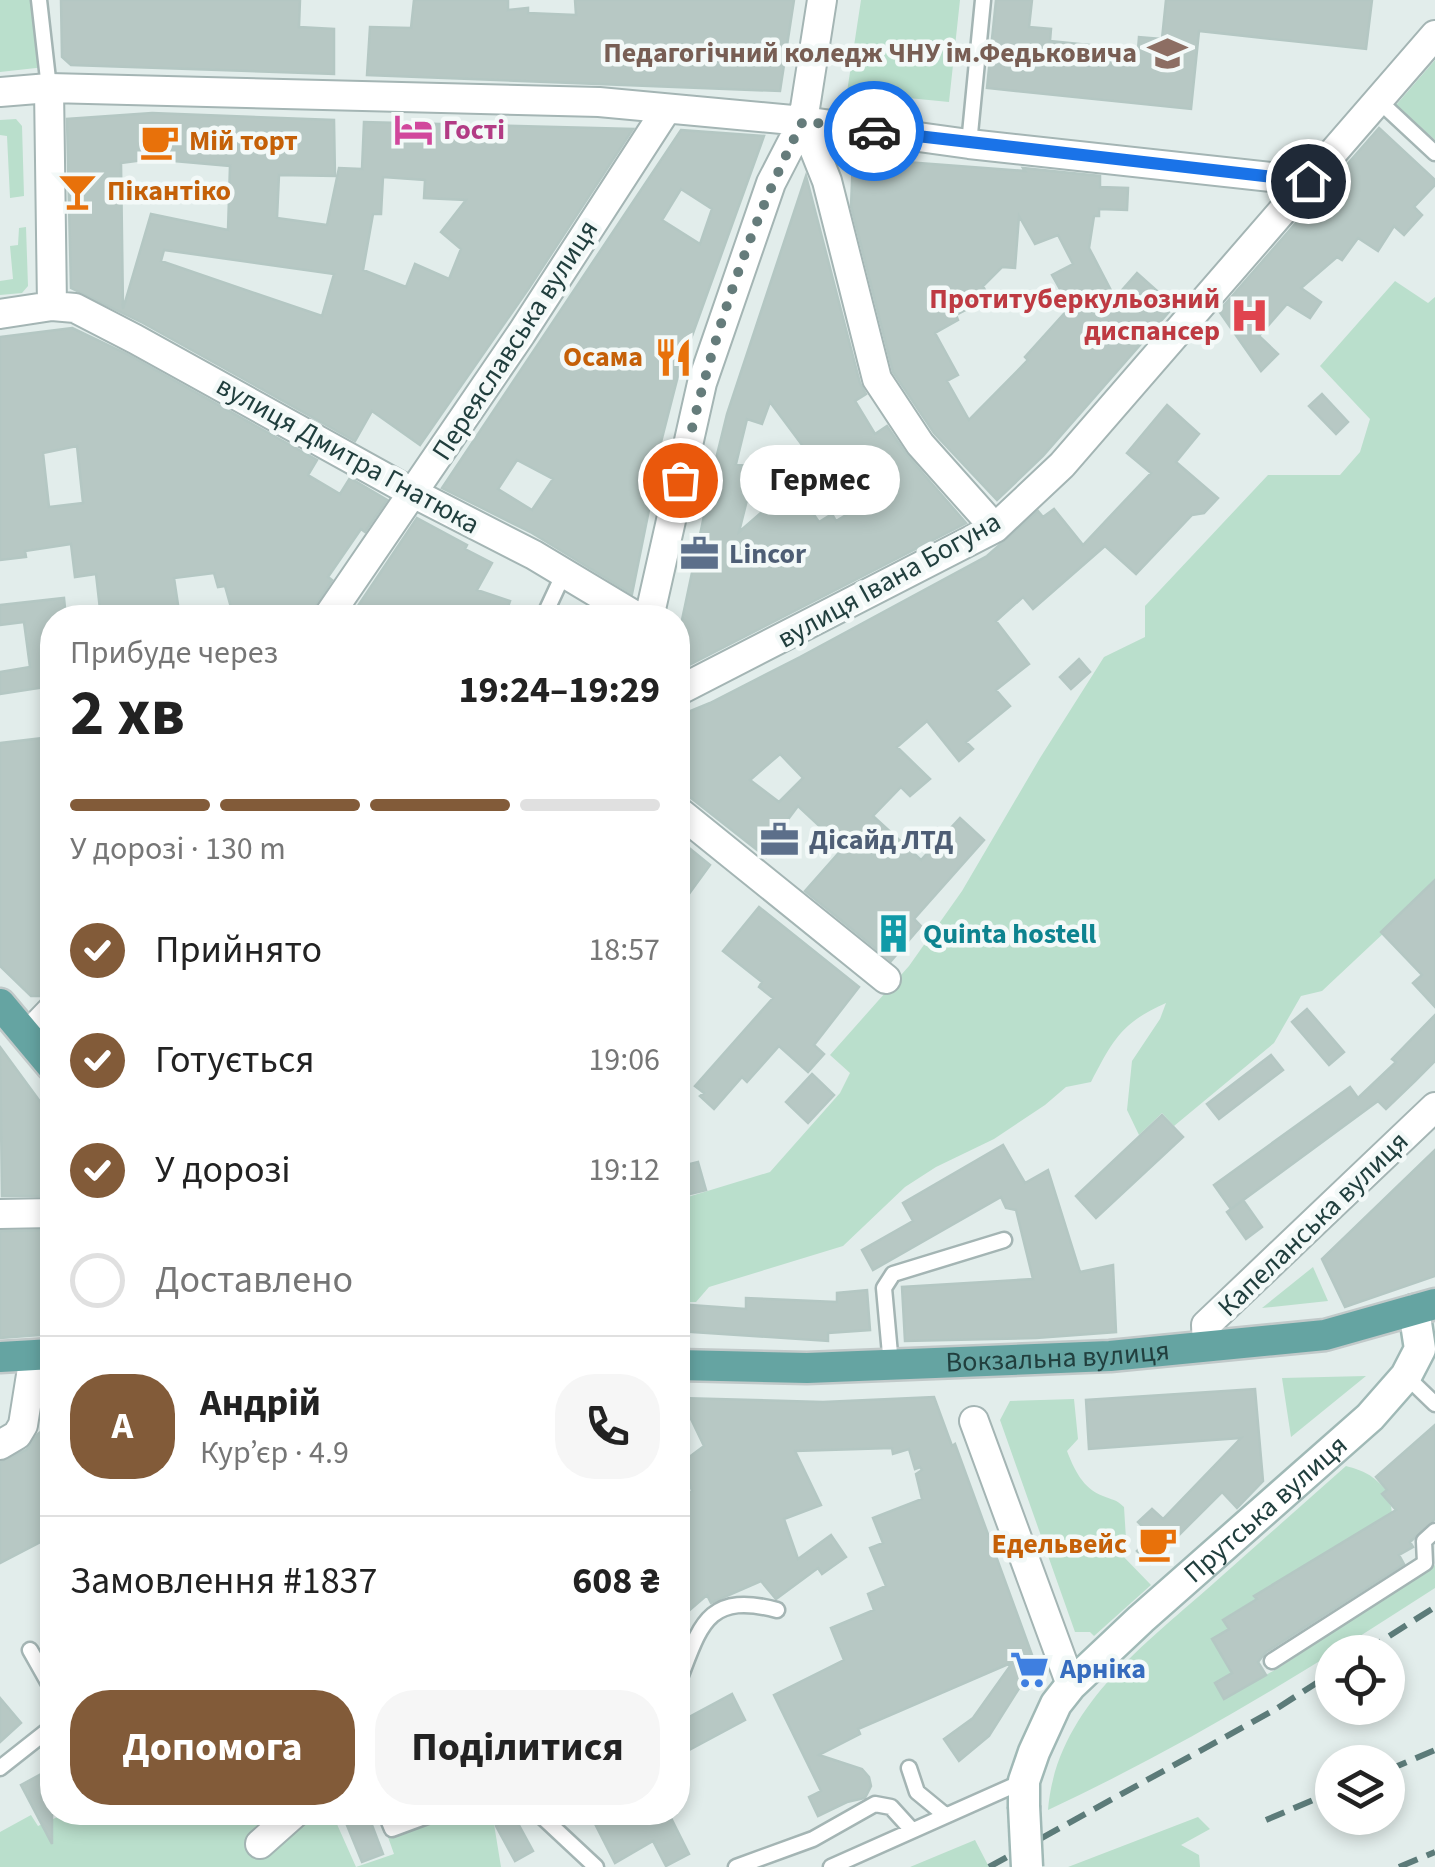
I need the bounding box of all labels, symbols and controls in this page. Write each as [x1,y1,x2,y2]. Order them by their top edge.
school or university icon: Педагогічний коледж ЧНУ ім.Федьковича [1146,32,1188,74]
place label: Педагогічний коледж ЧНУ ім.Федьковича [603,33,1137,73]
courier [824,81,924,181]
icon: car [847,104,902,159]
hotel icon: Гості [392,109,434,151]
place label: Гості [443,110,505,150]
cafe icon: Мій торт [138,120,180,162]
place label: Мій торт [189,121,298,161]
pin [1266,139,1351,224]
icon: home [1281,154,1336,209]
bar icon: Пікантіко [56,170,98,212]
place label: Пікантіко [107,171,231,211]
street label: Переяславська вулиця [422,212,608,468]
place label: Протитуберкульозний диспансер [929,279,1220,351]
hospital icon: Протитуберкульозний диспансер [1229,294,1271,336]
restaurant icon: Осама [652,336,694,378]
place label: Осама [563,337,643,377]
street label: вулиця Дмитра Гнатюка [209,366,487,544]
pin [638,438,723,523]
callout: Гермес [740,445,900,515]
icon: bag [653,453,708,508]
text: Гермес [769,457,871,503]
street label: вулиця Івана Богуна [770,502,1008,658]
office icon: Lincor [678,533,720,575]
place label: Lincor [729,534,807,574]
text: Прибуде через [70,630,278,676]
text: 19:24–19:29 [458,663,660,717]
text: 2 хв [70,667,185,760]
office icon: Дісайд ЛТД [758,819,800,861]
place label: Дісайд ЛТД [809,820,953,860]
text: У дорозі · 130 m [70,826,286,872]
building icon: Quinta hostell [872,913,914,955]
place label: Quinta hostell [923,914,1096,954]
icon: check [70,923,125,978]
text: Прийнято [155,923,322,977]
text: 18:57 [588,927,660,973]
icon: check [70,1033,125,1088]
text: Готується [155,1033,315,1087]
text: 19:06 [588,1037,660,1083]
street label: Капеланська вулиця [1208,1122,1418,1326]
icon: check [70,1143,125,1198]
text: У дорозі [155,1143,291,1197]
text: 19:12 [588,1147,660,1193]
text: Доставлено [155,1253,353,1307]
street label: Вокзальна вулиця [945,1330,1172,1382]
button: phone [555,1374,660,1479]
text: Андрій [200,1376,321,1430]
text: А [112,1399,133,1453]
street label: Прутська вулиця [1175,1426,1356,1592]
text: Кур’єр · 4.9 [200,1430,349,1476]
cafe icon: Едельвейс [1136,1523,1178,1565]
place label: Едельвейс [992,1524,1127,1564]
text: Замовлення #1837 [70,1554,377,1608]
text: 608 ₴ [572,1554,660,1608]
map controls [1315,1635,1405,1835]
button: locate [1315,1635,1405,1725]
supermarket icon: Арніка [1009,1648,1051,1690]
place label: Арніка [1059,1649,1146,1689]
button: Допомога [70,1690,355,1805]
button: Поділитися [375,1690,660,1805]
button: layers [1315,1745,1405,1835]

